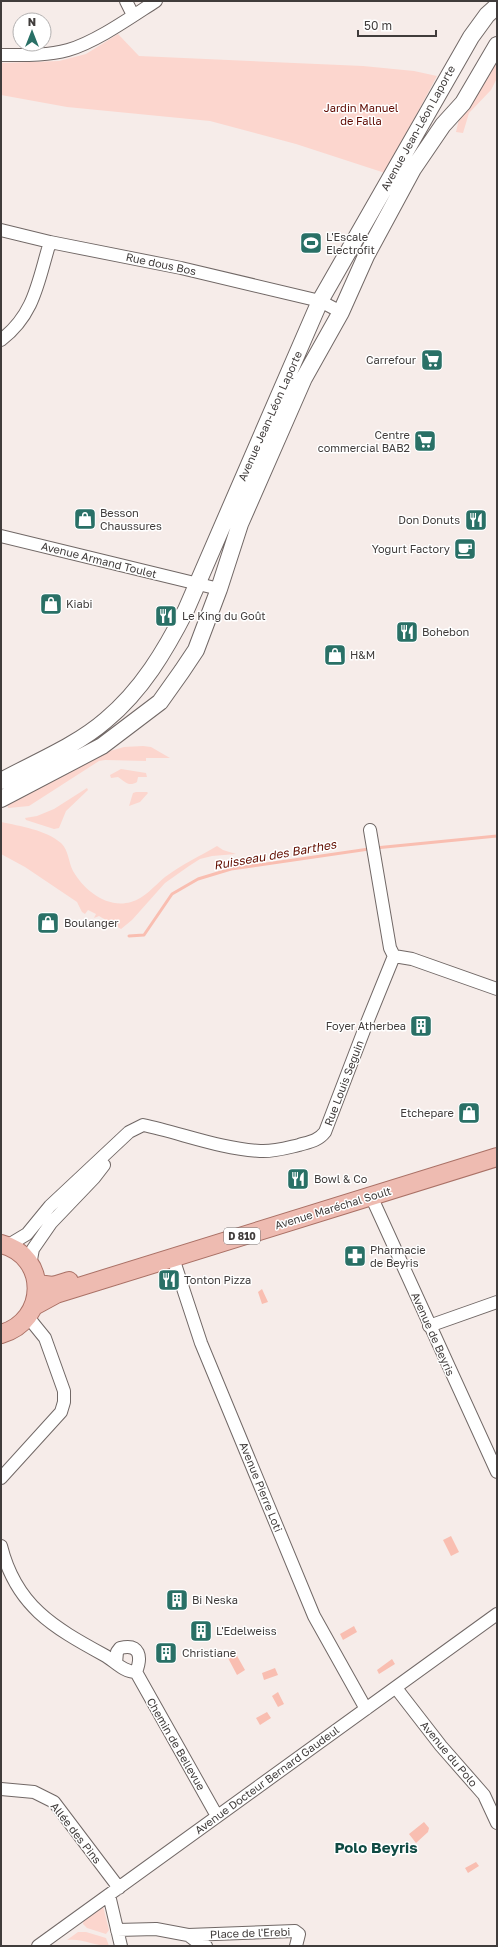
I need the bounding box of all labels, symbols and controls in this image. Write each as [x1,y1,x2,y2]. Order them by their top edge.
north arrow [12,12,52,52]
scale bar [358,12,436,38]
text: N [28,15,36,28]
text: 50 m [364,18,392,33]
street label: Avenue Jean-Léon Laporte [378,63,457,193]
park label: Jardin Manuel de Falla [324,101,399,127]
sports icon: L'Escale Electrofit [298,230,324,256]
place label: L'Escale Electrofit [326,230,375,256]
street label: Rue dous Bos [125,250,198,277]
supermarket icon: Carrefour [419,347,445,373]
street label: Avenue Jean-Léon Laporte [235,349,304,483]
place label: Carrefour [366,353,417,366]
place label: Centre commercial BAB2 [318,428,410,454]
supermarket icon: Centre commercial BAB2 [412,428,438,454]
shop icon: Besson Chaussures [72,506,98,532]
place label: Besson Chaussures [100,506,162,532]
restaurant icon: Don Donuts [463,507,489,533]
place label: Don Donuts [398,513,460,526]
cafe icon: Yogurt Factory [452,536,478,562]
street label: Avenue Armand Toulet [40,539,158,580]
place label: Yogurt Factory [372,542,450,555]
shop icon: Kiabi [38,591,64,617]
place label: Kiabi [66,597,93,610]
restaurant icon: Le King du Goût [153,603,179,629]
place label: Le King du Goût [182,609,266,622]
restaurant icon: Bohebon [394,619,420,645]
place label: Bohebon [422,625,469,638]
shop icon: H&M [322,642,348,668]
place label: H&M [350,648,375,661]
water label: Ruisseau des Barthes [213,836,338,873]
shop icon: Boulanger [35,910,61,936]
place label: Boulanger [64,916,119,929]
building icon: Foyer Atherbea [408,1013,434,1039]
place label: Foyer Atherbea [326,1019,406,1032]
street label: Rue Louis Seguin [321,1038,366,1127]
shop icon: Etchepare [456,1100,482,1126]
place label: Etchepare [400,1106,454,1119]
restaurant icon: Bowl & Co [285,1166,311,1192]
place label: Bowl & Co [314,1172,368,1185]
street label: Avenue Maréchal Soult [273,1184,393,1231]
road number: D 810 [224,1228,260,1244]
pharmacy icon: Pharmacie de Beyris [342,1243,368,1269]
place label: Pharmacie de Beyris [370,1243,426,1269]
restaurant icon: Tonton Pizza [156,1267,182,1293]
place label: Tonton Pizza [184,1273,251,1286]
street label: Avenue de Beyris [409,1290,458,1378]
street label: Avenue Pierre Loti [237,1440,285,1534]
building icon: Bi Neska [164,1587,190,1613]
place label: Bi Neska [192,1593,238,1606]
building icon: L'Edelweiss [188,1618,214,1644]
place label: L'Edelweiss [216,1624,277,1637]
building icon: Christiane [153,1640,179,1666]
place label: Christiane [182,1646,236,1659]
street label: Chemin de Bellevue [145,1695,208,1792]
street label: Avenue du Polo [418,1718,481,1789]
street label: Avenue Docteur Bernard Gaudeul [192,1723,342,1836]
street label: Allée des Pins [48,1800,104,1866]
district label: Polo Beyris [334,1838,418,1856]
street label: Place de l'Erebi [210,1925,290,1940]

